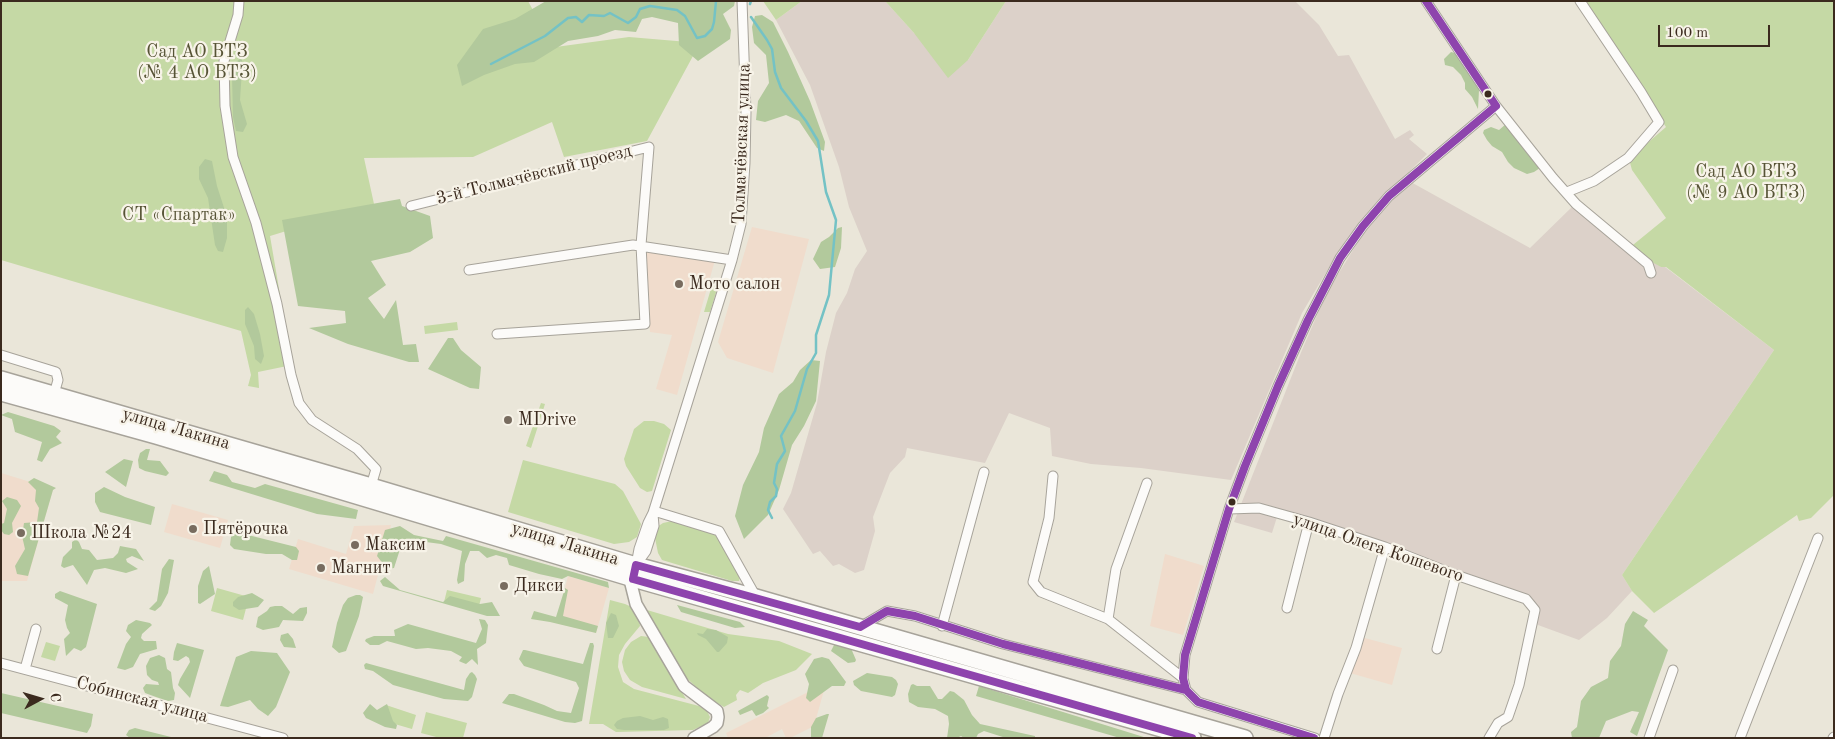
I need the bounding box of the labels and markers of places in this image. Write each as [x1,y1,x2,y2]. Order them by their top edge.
unlabelled marker [1483,89,1493,99]
place label: Мото салон [689,273,780,295]
marker: Мото салон [673,278,685,290]
place label: MDrive [518,409,576,431]
marker: MDrive [502,414,514,426]
unlabelled marker [1227,497,1237,507]
place label: Пятёрочка [203,518,288,540]
place label: Школа №24 [31,522,132,544]
marker: Пятёрочка [187,523,199,535]
marker: Школа №24 [15,527,27,539]
place label: Максим [365,534,426,556]
marker: Максим [349,539,361,551]
place label: Магнит [331,557,391,579]
marker: Магнит [315,562,327,574]
place label: Дикси [514,575,564,597]
marker: Дикси [498,580,510,592]

